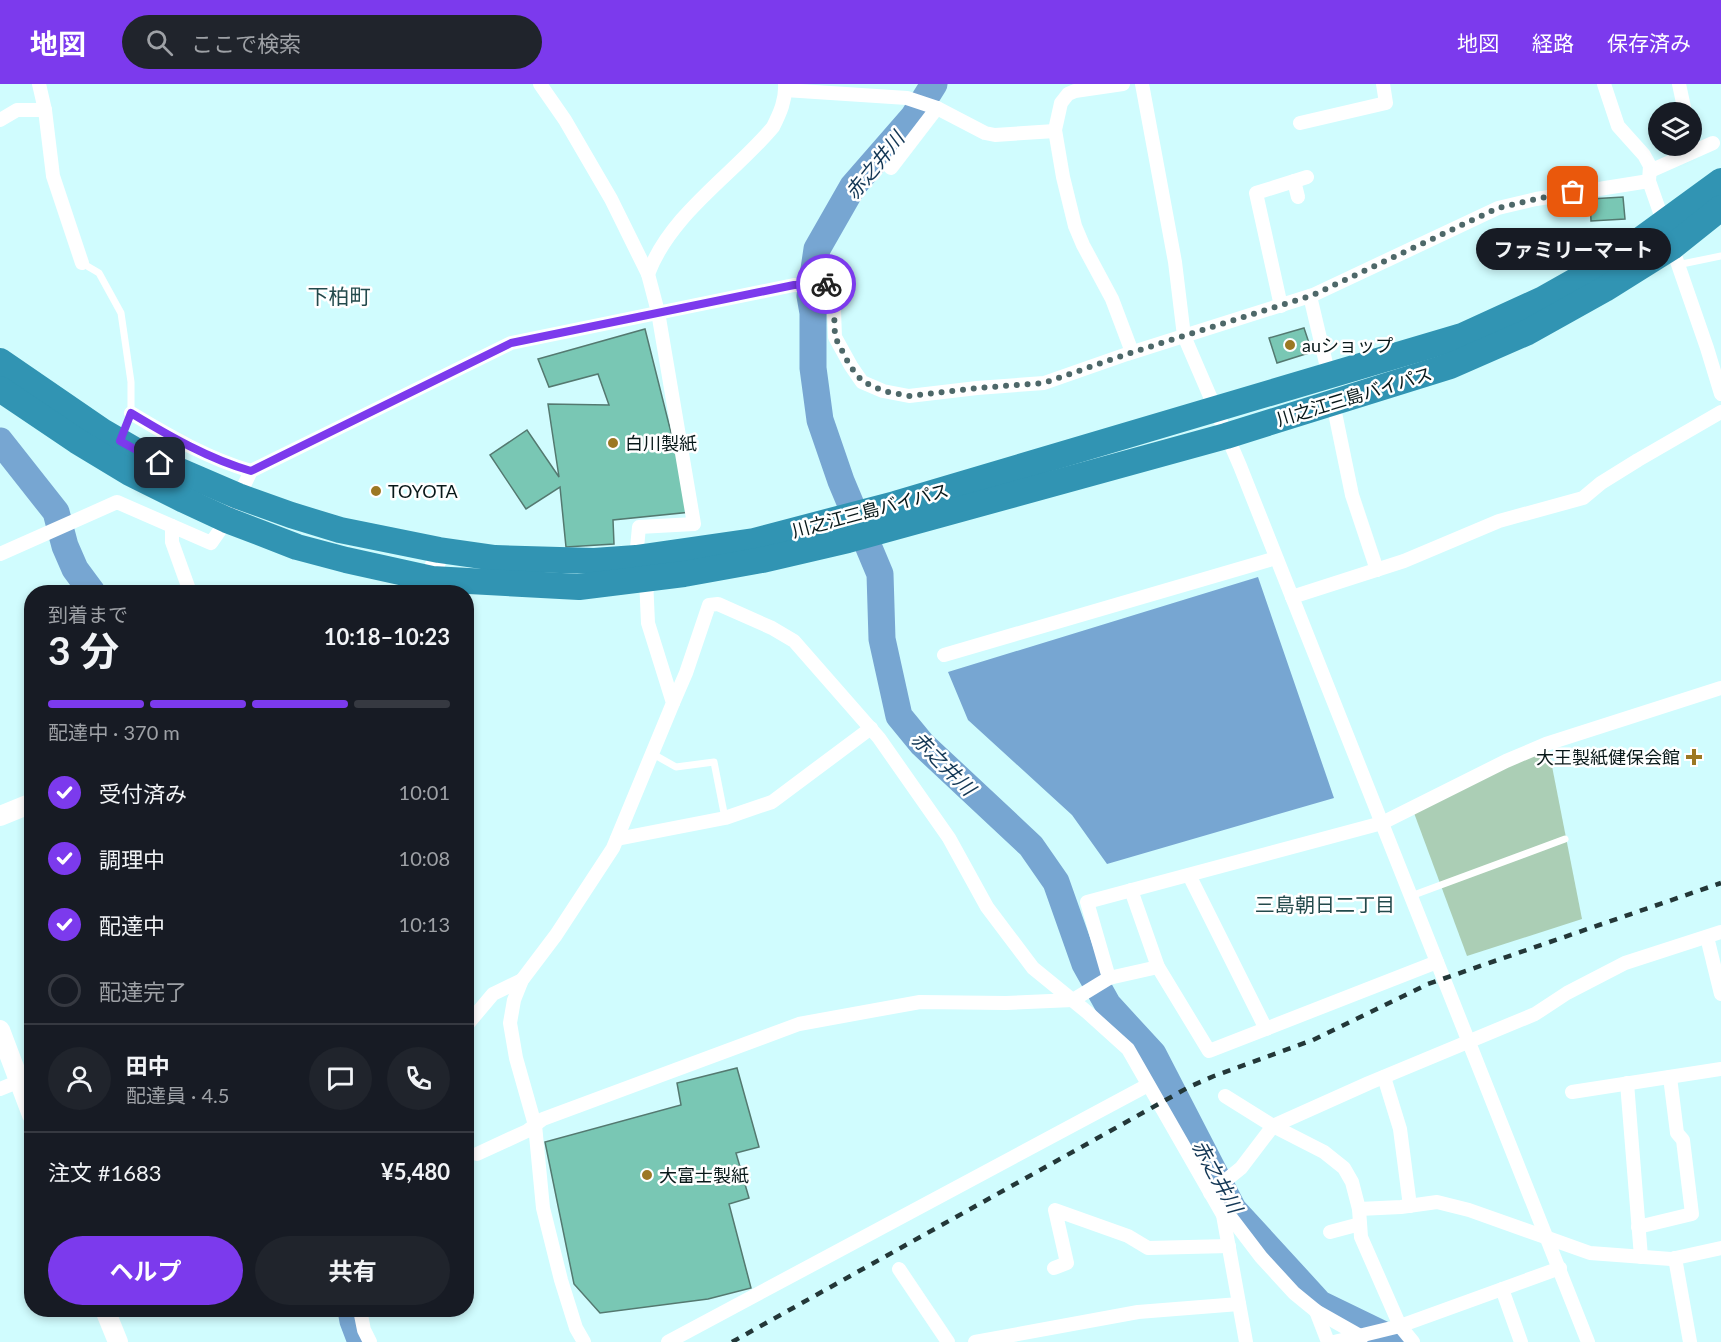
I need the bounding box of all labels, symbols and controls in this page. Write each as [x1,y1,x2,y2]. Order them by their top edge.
search box [122,15,542,69]
text: 地図 [30,26,86,60]
icon: search [143,26,176,59]
text: ここで検索 [191,30,301,57]
text: 地図 [1457,30,1499,55]
text: 経路 [1532,30,1574,55]
text: 保存済み [1607,30,1691,55]
map controls [1648,102,1702,156]
button: layers [1648,102,1702,156]
water label: 赤之井川 [840,125,910,204]
pin [1547,166,1598,217]
icon: bag [1556,175,1589,208]
callout: ファミリーマート [1476,228,1670,270]
text: ファミリーマート [1494,237,1654,261]
courier [796,254,856,314]
icon: bike [810,268,843,301]
district label: 下柏町 [308,283,371,308]
place label: auショップ [1302,334,1393,356]
marker: auショップ [1283,338,1297,352]
street label: 川之江三島バイパス [1273,362,1435,430]
place label: 白川製紙 [625,432,697,454]
marker: 白川製紙 [606,436,620,450]
pin [134,437,185,488]
icon: home [143,446,176,479]
street label: 川之江三島バイパス [789,478,951,542]
place label: TOYOTA [388,480,459,502]
marker: TOYOTA [369,484,383,498]
text: 到着まで [48,602,128,626]
text: 10:18–10:23 [324,623,450,650]
text: 3 分 [48,627,119,673]
text: 配達中 · 370 m [48,720,180,744]
water label: 赤之井川 [907,726,982,801]
place label: 大王製紙健保会館 [1536,746,1680,768]
marker: 大王製紙健保会館 [1685,748,1703,766]
icon: check [48,776,81,809]
text: 受付済み [99,780,187,807]
text: 10:01 [399,780,450,804]
icon: check [48,842,81,875]
text: 調理中 [99,846,165,873]
text: 10:08 [399,846,450,870]
district label: 三島朝日二丁目 [1255,892,1395,916]
icon: check [48,908,81,941]
text: 配達中 [99,912,165,939]
text: 10:13 [399,912,450,936]
text: 配達完了 [99,978,187,1005]
button: person [48,1047,111,1110]
button: chat [309,1047,372,1110]
button: phone [387,1047,450,1110]
text: 田中 [126,1052,170,1079]
text: 配達員 · 4.5 [126,1083,229,1107]
water label: 赤之井川 [1188,1135,1249,1219]
text: ¥5,480 [381,1158,450,1185]
text: 注文 #1683 [48,1159,161,1186]
place label: 大富士製紙 [659,1164,749,1186]
marker: 大富士製紙 [640,1168,654,1182]
button: ヘルプ [48,1236,243,1305]
button: 共有 [255,1236,450,1305]

